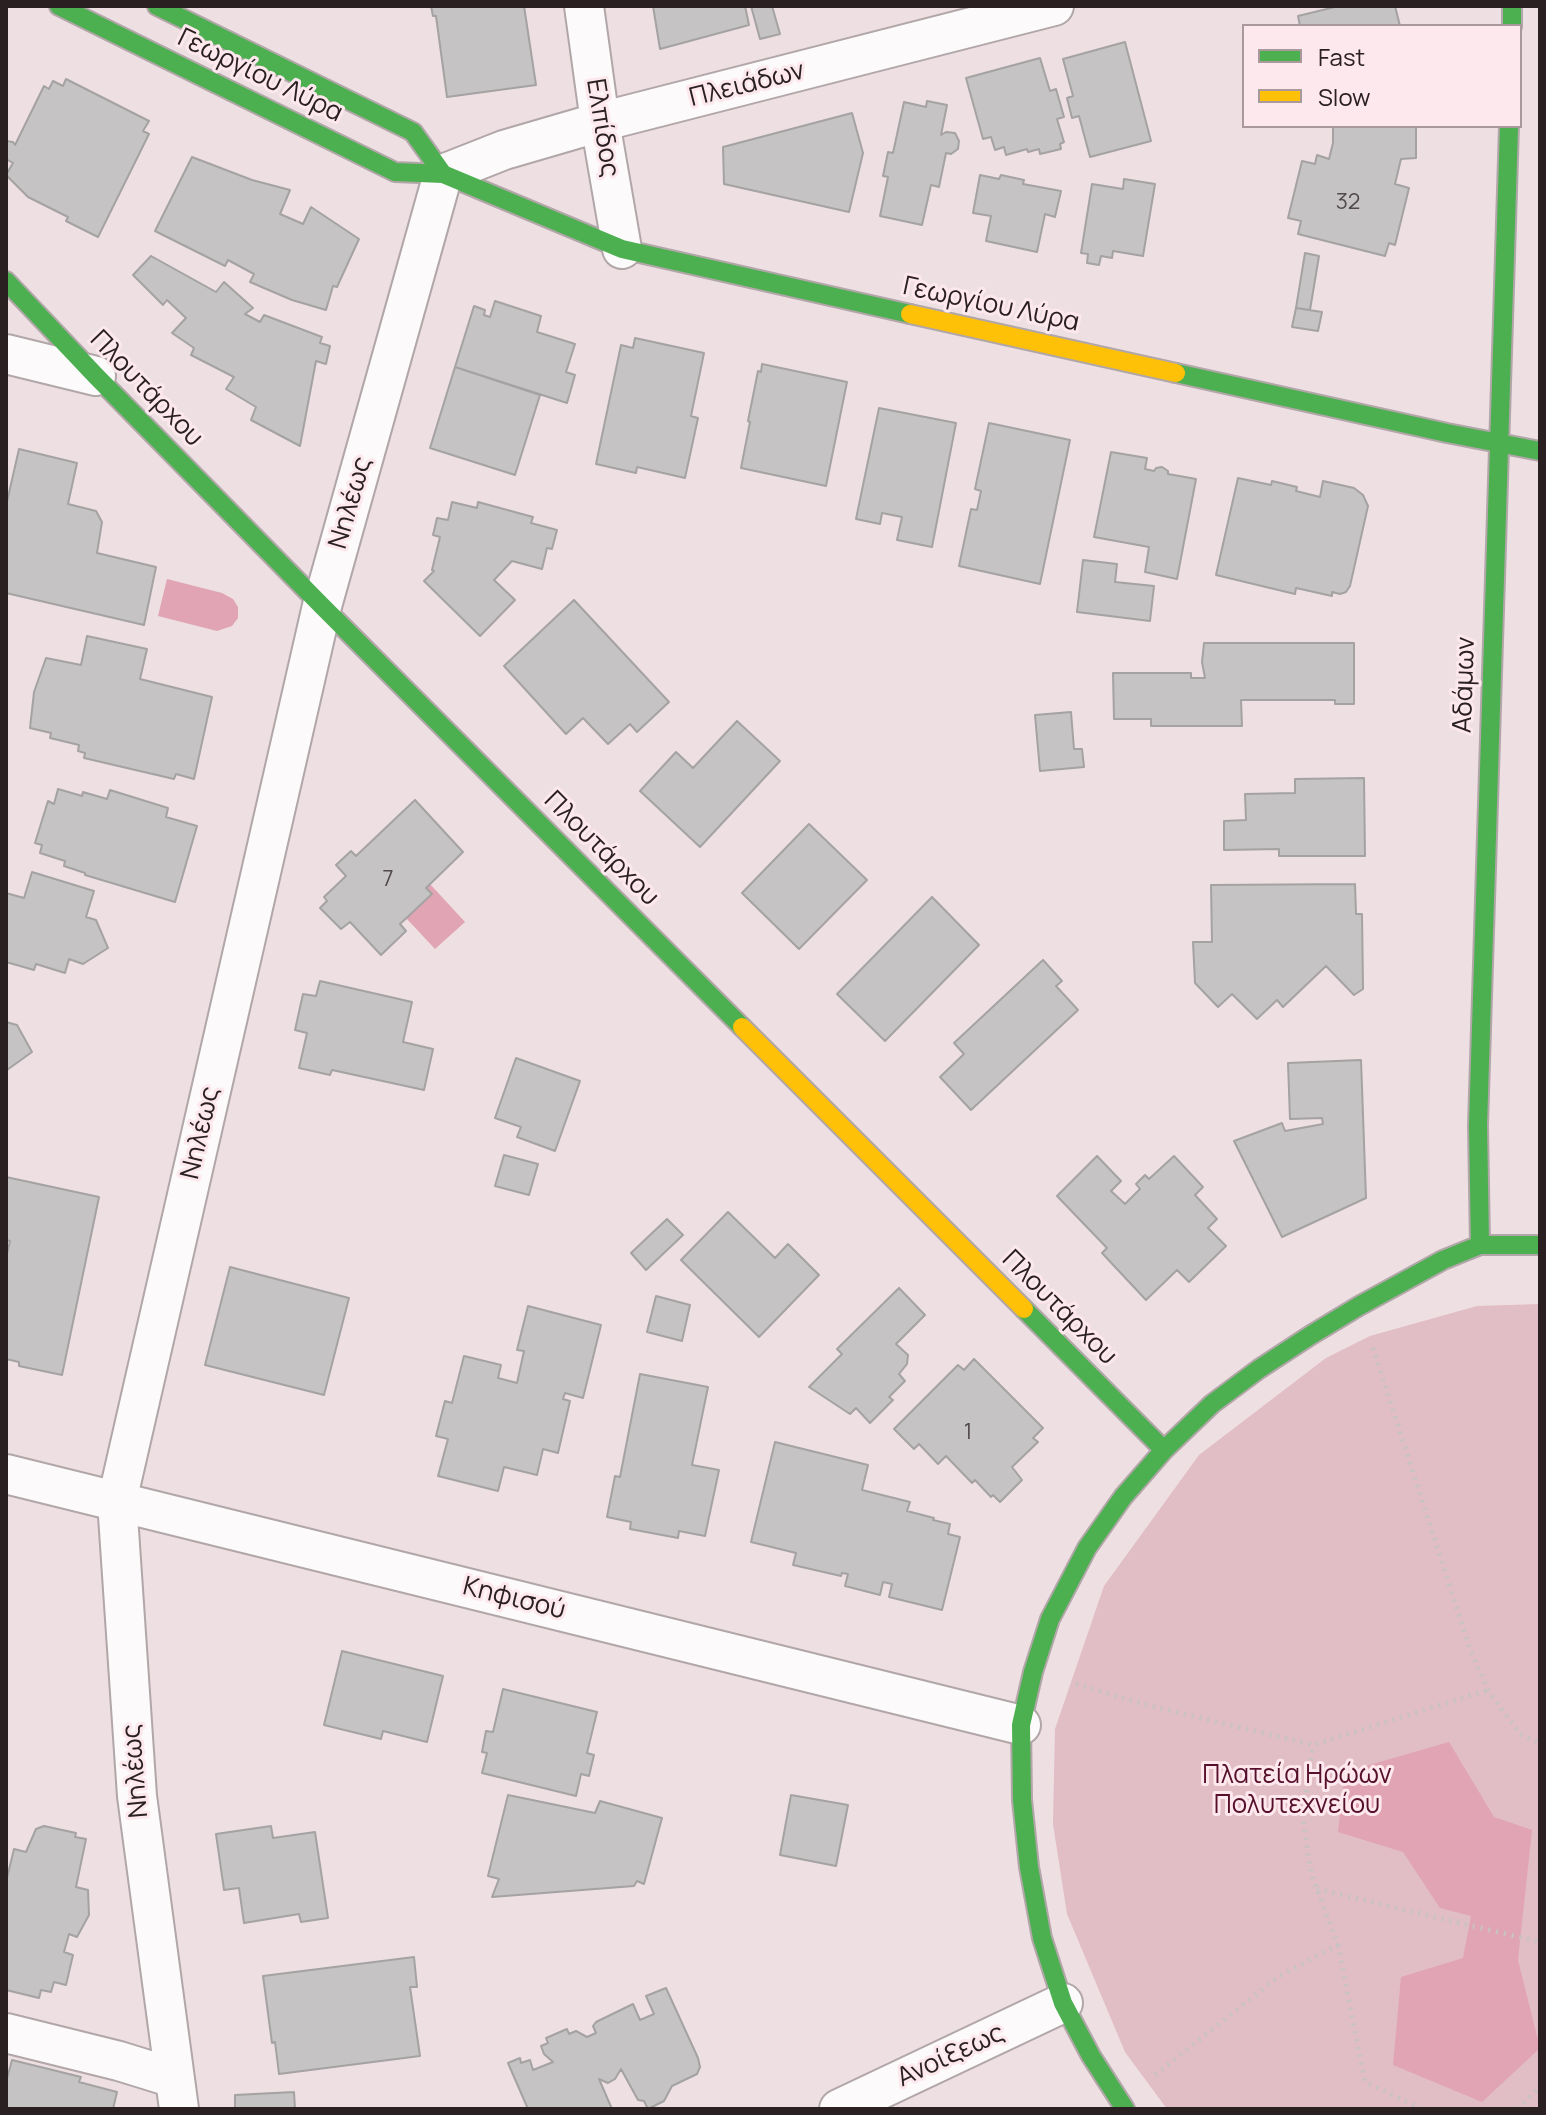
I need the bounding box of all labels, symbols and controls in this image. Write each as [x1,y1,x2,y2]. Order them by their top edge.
street label: Γεωργίου Λύρα [172,23,348,129]
legend [1242,24,1522,128]
text: Fast [1318,40,1365,73]
street label: Πλειάδων [686,56,808,114]
street label: Ελπίδος [579,77,625,179]
text: Slow [1318,80,1371,113]
house number: 32 [1336,190,1360,216]
street label: Γεωργίου Λύρα [900,271,1082,339]
street label: Πλουτάρχου [83,325,209,453]
street label: Νηλέως [323,453,379,553]
street label: Αδάμων [1448,636,1482,734]
street label: Πλουτάρχου [537,785,665,913]
house number: 7 [382,867,394,893]
street label: Νηλέως [175,1084,227,1182]
street label: Πλουτάρχου [995,1244,1123,1372]
house number: 1 [964,1420,972,1446]
street label: Κηφισού [460,1571,568,1627]
street label: Νηλέως [116,1723,156,1819]
park label: Πλατεία Ηρώων Πολυτεχνείου [1202,1760,1392,1822]
street label: Ανοίξεως [892,2018,1010,2094]

